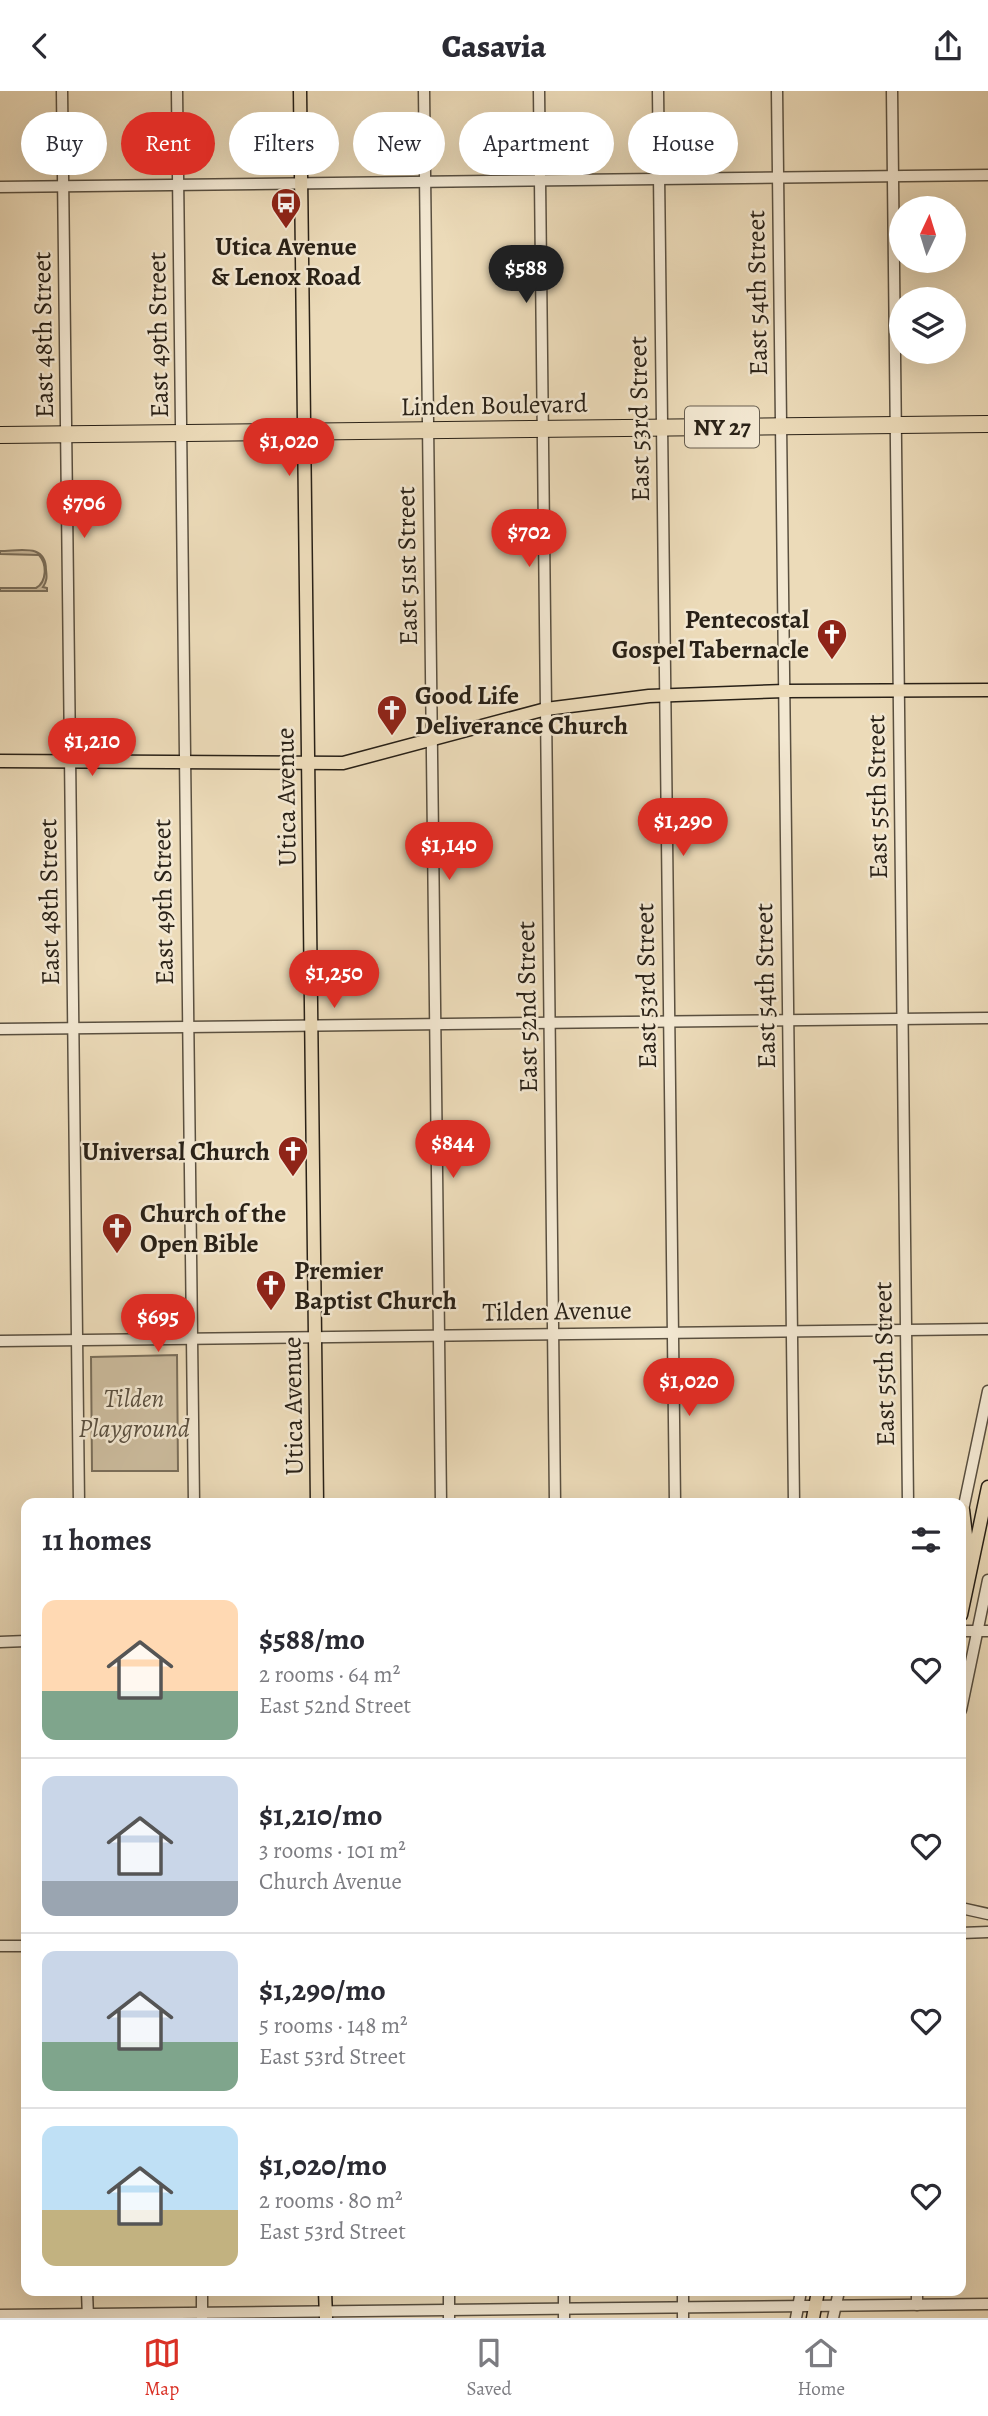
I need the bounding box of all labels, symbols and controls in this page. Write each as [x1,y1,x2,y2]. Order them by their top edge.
text: Casavia [442,24,546,68]
icon: back [21,27,59,65]
icon: share [929,27,967,65]
chip: Buy [21,112,107,175]
chip: Rent [121,112,215,175]
chip: Filters [229,112,339,175]
chip: New [353,112,445,175]
chip: Apartment [459,112,614,175]
chip: House [628,112,738,175]
bus stop icon: Utica Avenue & Lenox Road [269,186,303,230]
north arrow [889,196,966,273]
map controls [889,196,966,364]
street label: East 54th Street [738,209,776,376]
place label: Utica Avenue & Lenox Road [211,229,362,294]
pin: $588 [485,245,567,305]
street label: East 48th Street [24,251,62,419]
street label: East 49th Street [139,251,177,418]
text: $588 [505,252,547,283]
button: layers [889,287,966,364]
street label: East 53rd Street [620,335,658,502]
street label: Linden Boulevard [400,386,588,424]
road number: NY 27 [685,407,759,447]
pin: $1,020 [232,419,346,478]
text: $1,020 [259,425,319,456]
pin: $706 [43,481,125,540]
street label: East 51st Street [388,486,426,646]
text: $706 [63,487,105,518]
pin: $702 [488,510,570,569]
text: $702 [507,516,551,547]
place label: Pentecostal Gospel Tabernacle [612,602,809,667]
church icon: Pentecostal Gospel Tabernacle [815,617,849,661]
place label: Good Life Deliverance Church [415,678,628,743]
church icon: Good Life Deliverance Church [375,693,409,737]
street label: East 55th Street [858,714,896,880]
pin: $1,210 [35,719,149,778]
text: $1,210 [64,725,120,756]
street label: Utica Avenue [267,727,305,867]
pin: $1,290 [626,799,740,858]
text: $1,290 [654,805,712,836]
street label: East 48th Street [30,818,68,986]
street label: East 49th Street [144,818,182,985]
pin: $1,140 [392,823,506,882]
text: $1,140 [421,829,477,860]
street label: East 53rd Street [627,902,665,1069]
street label: East 54th Street [746,902,784,1069]
street label: East 52nd Street [508,920,546,1093]
pin: $1,250 [277,951,391,1010]
text: $1,250 [305,957,363,988]
pin: $844 [412,1121,494,1180]
text: $844 [431,1127,475,1158]
place label: Universal Church [82,1134,270,1169]
church icon: Universal Church [276,1134,310,1178]
place label: Church of the Open Bible [140,1196,286,1261]
church icon: Church of the Open Bible [100,1211,134,1255]
place label: Premier Baptist Church [294,1253,457,1318]
church icon: Premier Baptist Church [254,1268,288,1312]
street label: East 55th Street [865,1281,903,1447]
street label: Tilden Avenue [482,1292,632,1330]
pin: $695 [117,1295,199,1354]
text: $695 [137,1301,179,1332]
street label: Utica Avenue [274,1336,312,1476]
pin: $1,020 [632,1359,746,1418]
text: $1,020 [659,1365,719,1396]
park label: Tilden Playground [78,1381,190,1446]
text: 11 homes [42,1520,152,1560]
icon: filters [907,1521,945,1559]
text: $588/mo [259,1619,365,1659]
icon: home [98,1628,182,1712]
icon: heart [907,1651,945,1689]
text: 2 rooms · 64 m² [259,1659,400,1690]
text: East 52nd Street [259,1690,411,1721]
text: $1,210/mo [259,1795,383,1835]
icon: home [98,1804,182,1888]
icon: heart [907,1827,945,1865]
text: 3 rooms · 101 m² [259,1835,406,1866]
text: Church Avenue [259,1866,402,1897]
text: $1,290/mo [259,1970,386,2010]
icon: home [98,1979,182,2063]
icon: heart [907,2002,945,2040]
text: 5 rooms · 148 m² [259,2010,408,2041]
text: East 53rd Street [259,2041,406,2072]
text: $1,020/mo [259,2145,387,2185]
icon: home [98,2154,182,2238]
icon: heart [907,2177,945,2215]
text: 2 rooms · 80 m² [259,2185,403,2216]
text: East 53rd Street [259,2216,406,2247]
tab: Map [143,2334,181,2402]
tab: Saved [467,2334,512,2402]
tab: Home [797,2334,845,2402]

